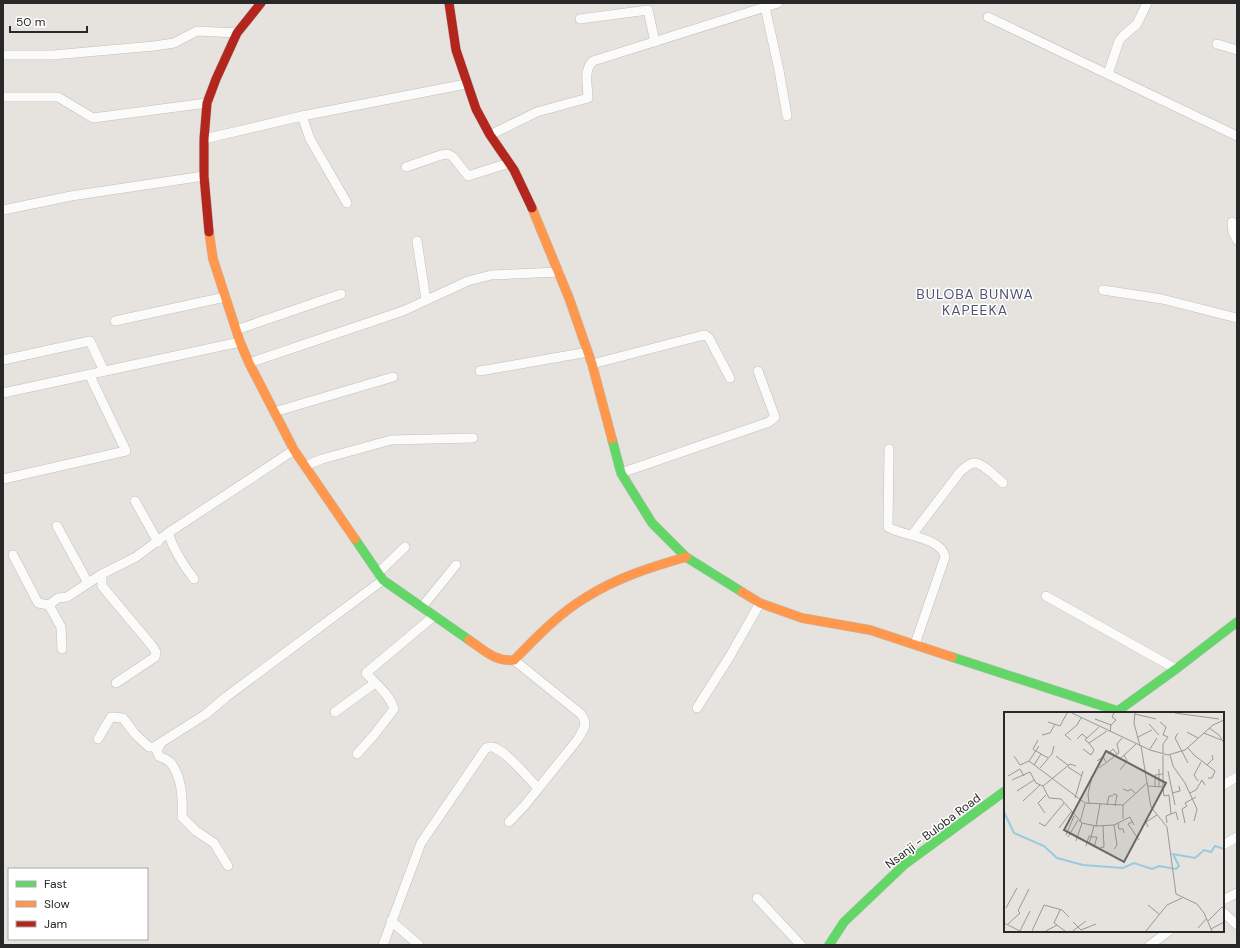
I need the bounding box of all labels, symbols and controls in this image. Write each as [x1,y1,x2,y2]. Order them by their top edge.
scale bar [10,8,87,34]
text: 50 m [16,14,45,30]
district label: BULOBA BUNWA KAPEEKA [916,285,1034,319]
inset map [1004,712,1224,932]
street label: Nsanji - Buloba Road [882,790,984,872]
legend [8,868,148,940]
text: Fast [44,876,67,892]
text: Slow [44,896,70,912]
text: Jam [44,916,67,932]

